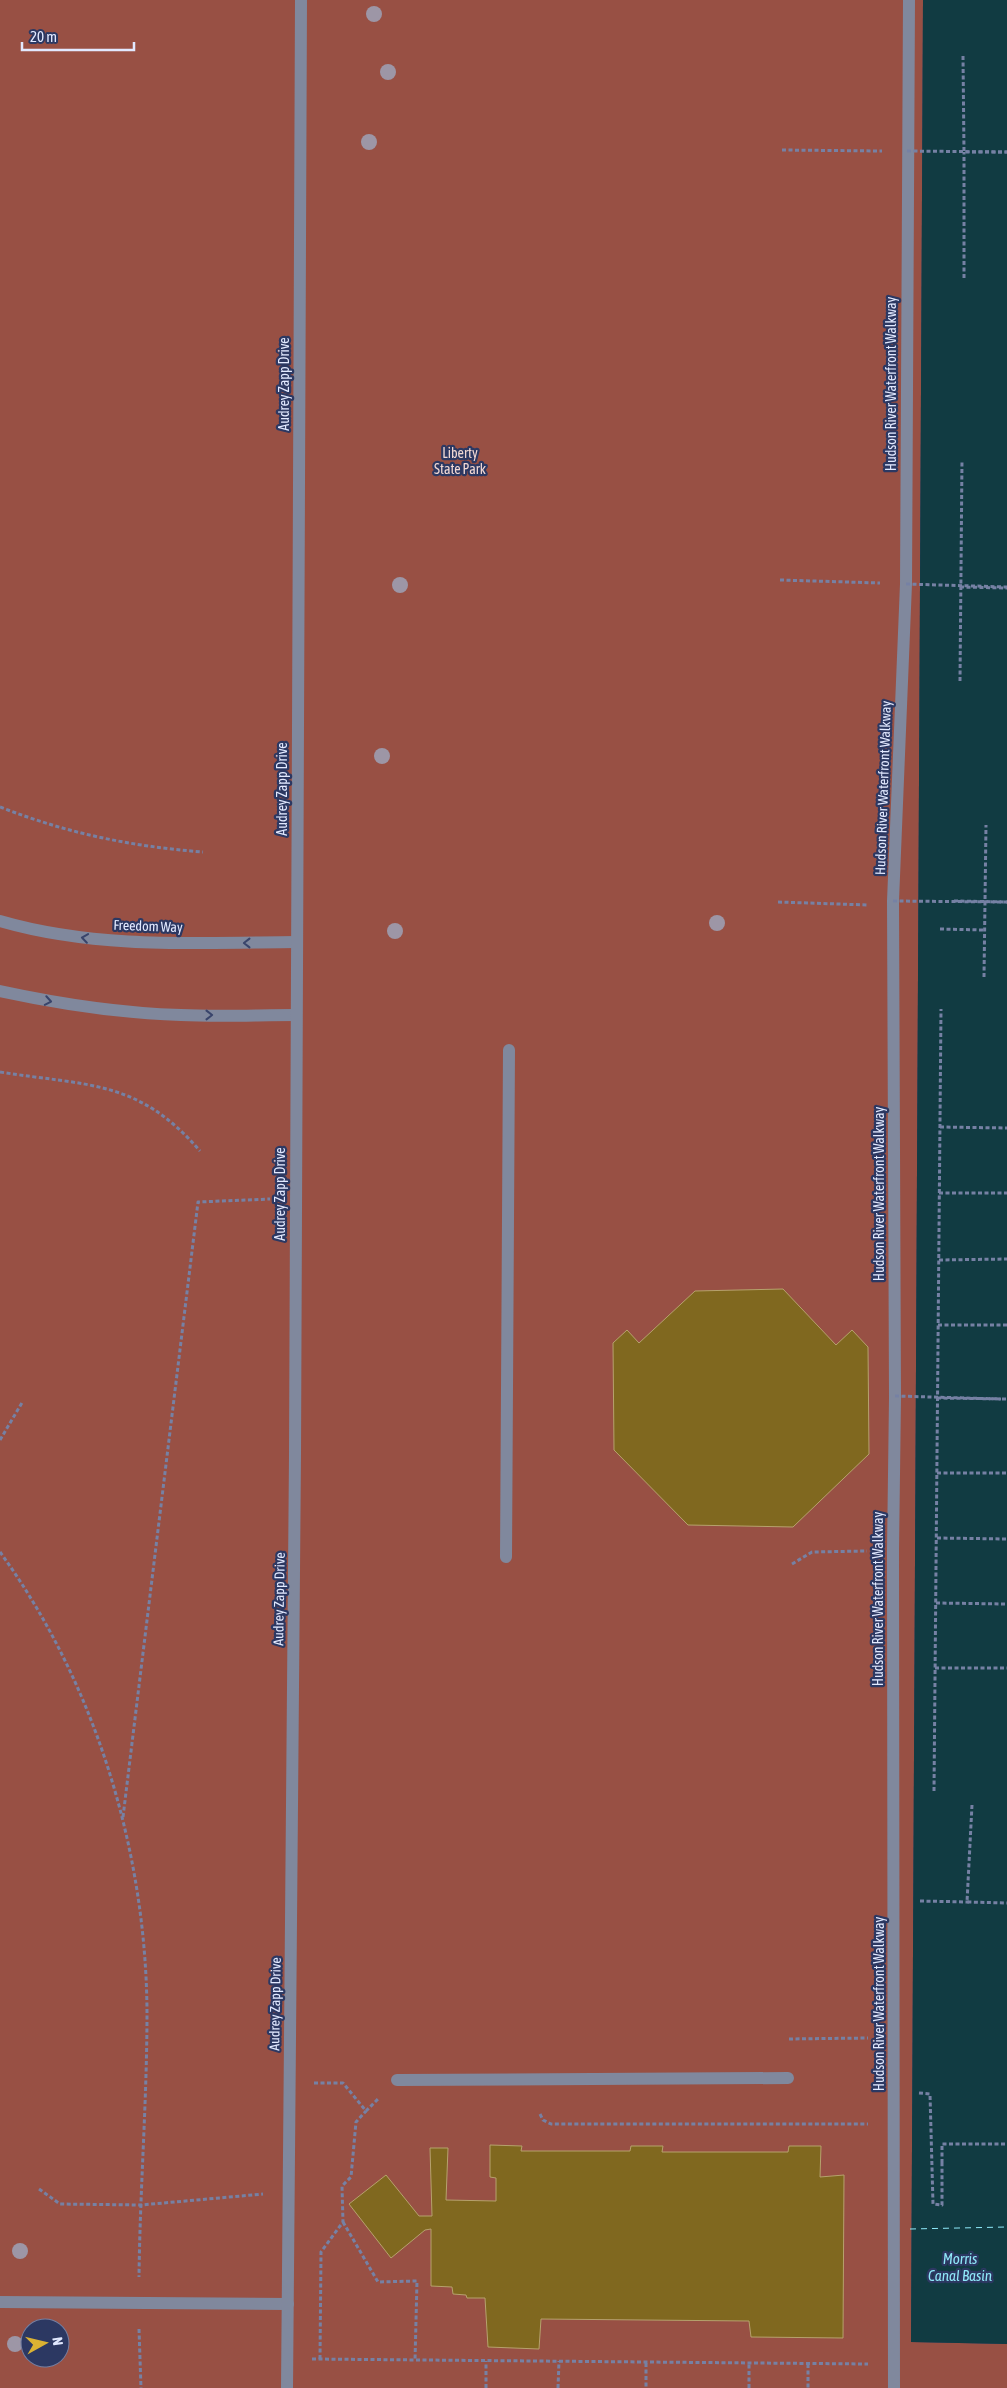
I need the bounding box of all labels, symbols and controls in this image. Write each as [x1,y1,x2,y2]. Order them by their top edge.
scale bar [22,20,135,52]
text: 20 m [30,28,57,45]
street label: Hudson River Waterfront Walkway [883,297,899,471]
street label: Audrey Zapp Drive [276,337,292,431]
park label: Liberty State Park [434,445,486,477]
street label: Hudson River Waterfront Walkway [872,700,894,875]
street label: Audrey Zapp Drive [274,742,290,836]
street label: Freedom Way [113,917,183,935]
one-way arrow [81,933,89,944]
one-way arrow [243,938,251,948]
one-way arrow [43,996,52,1006]
one-way arrow [206,1010,214,1020]
street label: Hudson River Waterfront Walkway [871,1107,887,1281]
street label: Audrey Zapp Drive [272,1147,288,1241]
street label: Hudson River Waterfront Walkway [870,1512,886,1686]
street label: Audrey Zapp Drive [270,1552,288,1646]
street label: Hudson River Waterfront Walkway [871,1917,887,2091]
street label: Audrey Zapp Drive [266,1957,284,2051]
water label: Morris Canal Basin [928,2250,992,2284]
north arrow [20,2318,70,2368]
text: N [49,2336,66,2346]

